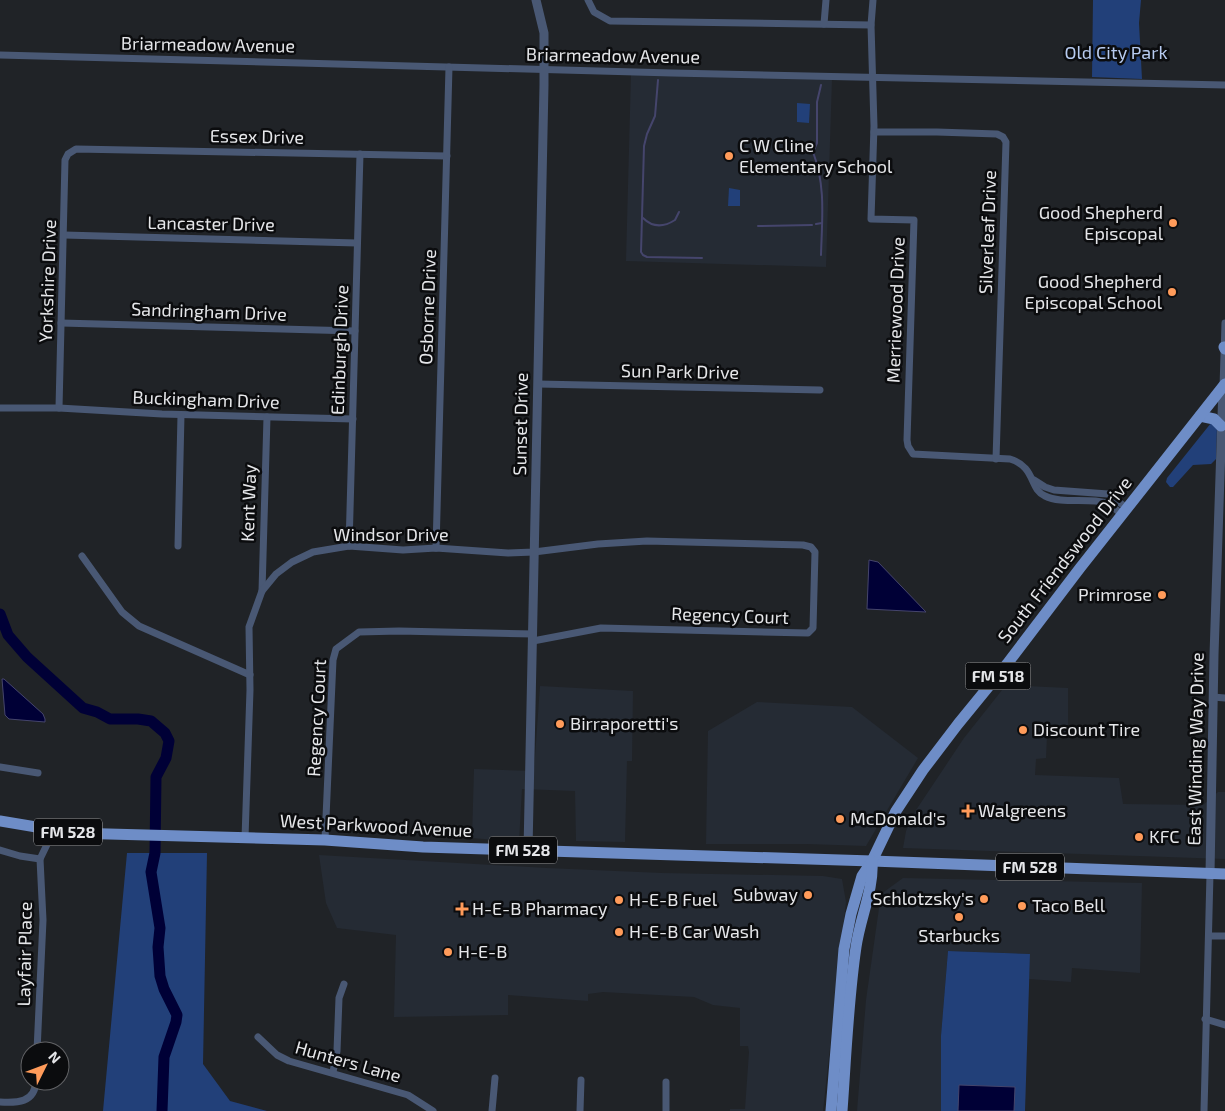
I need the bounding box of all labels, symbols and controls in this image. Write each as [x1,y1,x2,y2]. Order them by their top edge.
street label: Briarmeadow Avenue [121,31,295,57]
park label: Old City Park [1064,41,1168,63]
street label: Briarmeadow Avenue [526,42,700,68]
street label: Essex Drive [210,124,304,148]
place label: C W Cline Elementary School [739,134,893,177]
marker: C W Cline Elementary School [723,150,735,162]
street label: Silverleaf Drive [974,170,1000,294]
place label: Good Shepherd Episcopal [1039,201,1164,244]
street label: Lancaster Drive [147,211,275,235]
marker: Good Shepherd Episcopal [1167,217,1179,229]
street label: Yorkshire Drive [34,219,60,343]
street label: Merriewood Drive [881,236,909,383]
street label: Osborne Drive [414,249,440,365]
place label: Good Shepherd Episcopal School [1025,270,1163,313]
street label: Edinburgh Drive [326,285,352,415]
marker: Good Shepherd Episcopal School [1166,286,1178,298]
street label: Sandringham Drive [131,297,287,325]
street label: Sun Park Drive [621,359,739,383]
street label: Sunset Drive [508,372,532,476]
street label: Buckingham Drive [132,385,280,413]
street label: Kent Way [236,463,260,542]
street label: South Friendswood Drive [992,472,1136,647]
street label: Windsor Drive [333,523,449,545]
place label: Primrose [1078,583,1152,605]
marker: Primrose [1156,589,1168,601]
street label: Regency Court [671,602,789,628]
street label: East Winding Way Drive [1182,652,1208,846]
street label: Regency Court [302,659,330,777]
road number: FM 518 [966,662,1030,689]
place label: Birraporetti's [570,712,678,734]
marker: Birraporetti's [554,718,566,730]
place label: Discount Tire [1033,718,1140,740]
marker: Discount Tire [1017,724,1029,736]
place label: Walgreens [978,799,1066,821]
marker: Walgreens [962,805,974,817]
place label: McDonald's [850,807,946,829]
street label: West Parkwood Avenue [279,809,473,841]
marker: McDonald's [834,813,846,825]
road number: FM 528 [34,819,102,846]
place label: KFC [1149,825,1179,847]
marker: KFC [1133,831,1145,843]
road number: FM 528 [489,836,557,864]
road number: FM 528 [996,854,1064,880]
place label: Subway [733,883,798,905]
place label: Schlotzsky's [872,887,974,909]
place label: H-E-B Fuel [629,888,718,910]
marker: Subway [802,889,814,901]
marker: Schlotzsky's [978,893,990,905]
marker: H-E-B Fuel [613,894,625,906]
place label: Taco Bell [1032,894,1106,916]
place label: H-E-B Pharmacy [472,897,608,919]
marker: Taco Bell [1016,900,1028,912]
street label: Layfair Place [12,901,36,1007]
marker: H-E-B Pharmacy [456,903,468,915]
marker: Starbucks [953,911,965,923]
place label: H-E-B Car Wash [629,920,759,942]
place label: Starbucks [918,924,1000,946]
marker: H-E-B Car Wash [613,926,625,938]
place label: H-E-B [458,940,507,962]
marker: H-E-B [442,946,454,958]
street label: Hunters Lane [293,1035,404,1087]
north arrow [20,1041,70,1091]
text: N [45,1048,65,1066]

